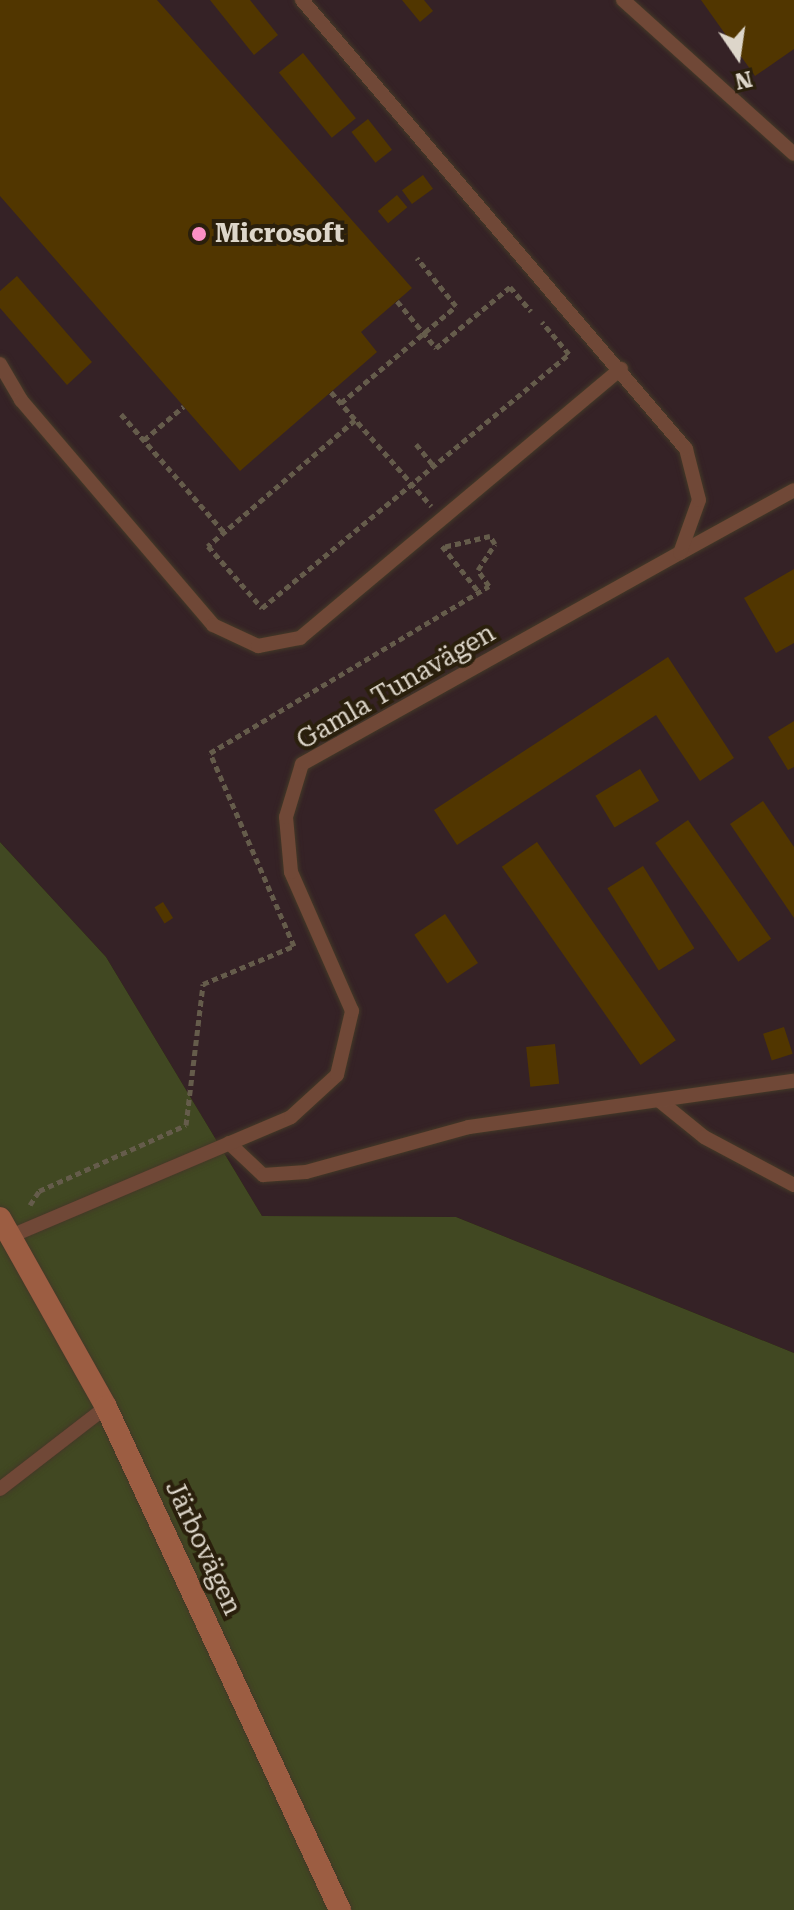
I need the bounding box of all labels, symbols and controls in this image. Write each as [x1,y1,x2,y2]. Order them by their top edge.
north arrow [698,16,778,96]
text: N [732,66,755,94]
place label: Microsoft [215,218,344,250]
marker: Microsoft [190,225,208,243]
street label: Gamla Tunavägen [291,617,501,757]
street label: Järbovägen [158,1476,248,1620]

